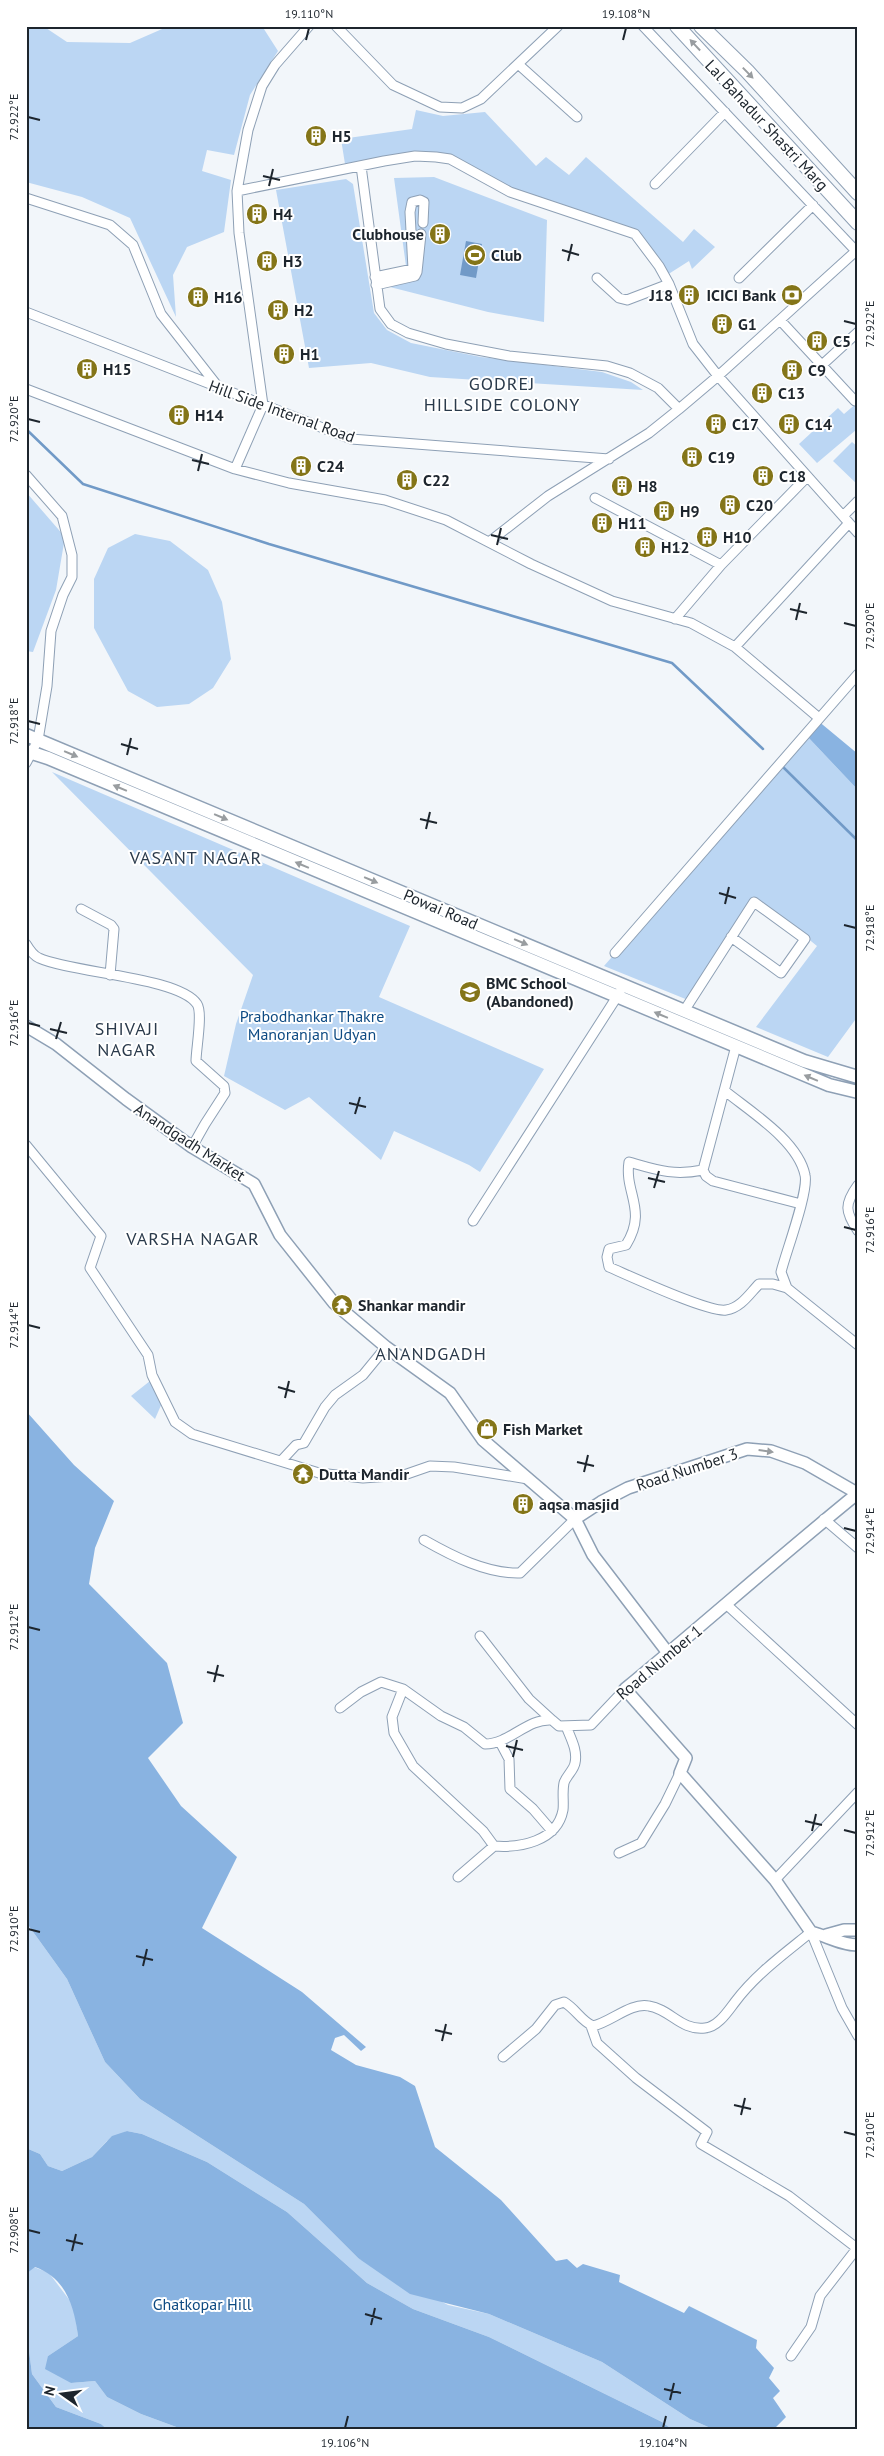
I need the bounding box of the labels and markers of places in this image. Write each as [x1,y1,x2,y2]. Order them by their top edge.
building icon: H5 [304,124,328,148]
place label: H5 [332,126,352,146]
building icon: H4 [245,202,269,226]
place label: H4 [273,204,293,224]
building icon: Clubhouse [428,222,452,246]
place label: Clubhouse [352,224,424,244]
sports icon: Club [463,243,487,267]
place label: Club [491,245,522,265]
building icon: H3 [255,249,279,273]
place label: H3 [283,251,303,271]
building icon: J18 [677,283,701,307]
bank icon: ICICI Bank [780,283,804,307]
building icon: H16 [186,285,210,309]
place label: J18 [649,285,673,305]
place label: ICICI Bank [706,285,776,305]
place label: H16 [214,287,243,307]
building icon: H2 [266,298,290,322]
place label: H2 [294,300,314,320]
building icon: G1 [710,312,734,336]
place label: G1 [738,314,757,334]
building icon: C5 [805,329,829,353]
place label: C5 [833,331,851,351]
building icon: H1 [272,342,296,366]
place label: H1 [300,344,320,364]
building icon: H15 [75,357,99,381]
building icon: C9 [780,358,804,382]
place label: H15 [103,359,132,379]
place label: C9 [808,360,826,380]
building icon: C13 [750,381,774,405]
place label: C13 [778,383,805,403]
building icon: H14 [167,403,191,427]
place label: H14 [195,405,224,425]
building icon: C17 [704,412,728,436]
building icon: C14 [777,412,801,436]
place label: C17 [732,414,759,434]
place label: C14 [805,414,832,434]
building icon: C19 [680,445,704,469]
place label: C19 [708,447,735,467]
building icon: C24 [289,454,313,478]
place label: C24 [317,456,344,476]
building icon: C18 [751,464,775,488]
place label: C18 [779,466,806,486]
building icon: C22 [395,468,419,492]
place label: C22 [423,470,450,490]
building icon: H8 [610,474,634,498]
place label: H8 [638,476,658,496]
building icon: C20 [718,493,742,517]
place label: C20 [746,495,773,515]
building icon: H9 [652,499,676,523]
place label: H9 [680,501,700,521]
building icon: H11 [590,511,614,535]
place label: H11 [618,513,647,533]
building icon: H10 [695,525,719,549]
place label: H10 [723,527,752,547]
building icon: H12 [633,535,657,559]
place label: H12 [661,537,690,557]
place label: BMC School (Abandoned) [486,973,574,1011]
school or university icon: BMC School (Abandoned) [458,980,482,1004]
temple icon: Shankar mandir [330,1293,354,1317]
place label: Shankar mandir [358,1295,466,1315]
shop icon: Fish Market [475,1417,499,1441]
place label: Fish Market [503,1419,583,1439]
temple icon: Dutta Mandir [291,1462,315,1486]
place label: Dutta Mandir [319,1464,409,1484]
building icon: aqsa masjid [511,1492,535,1516]
place label: aqsa masjid [539,1494,619,1514]

